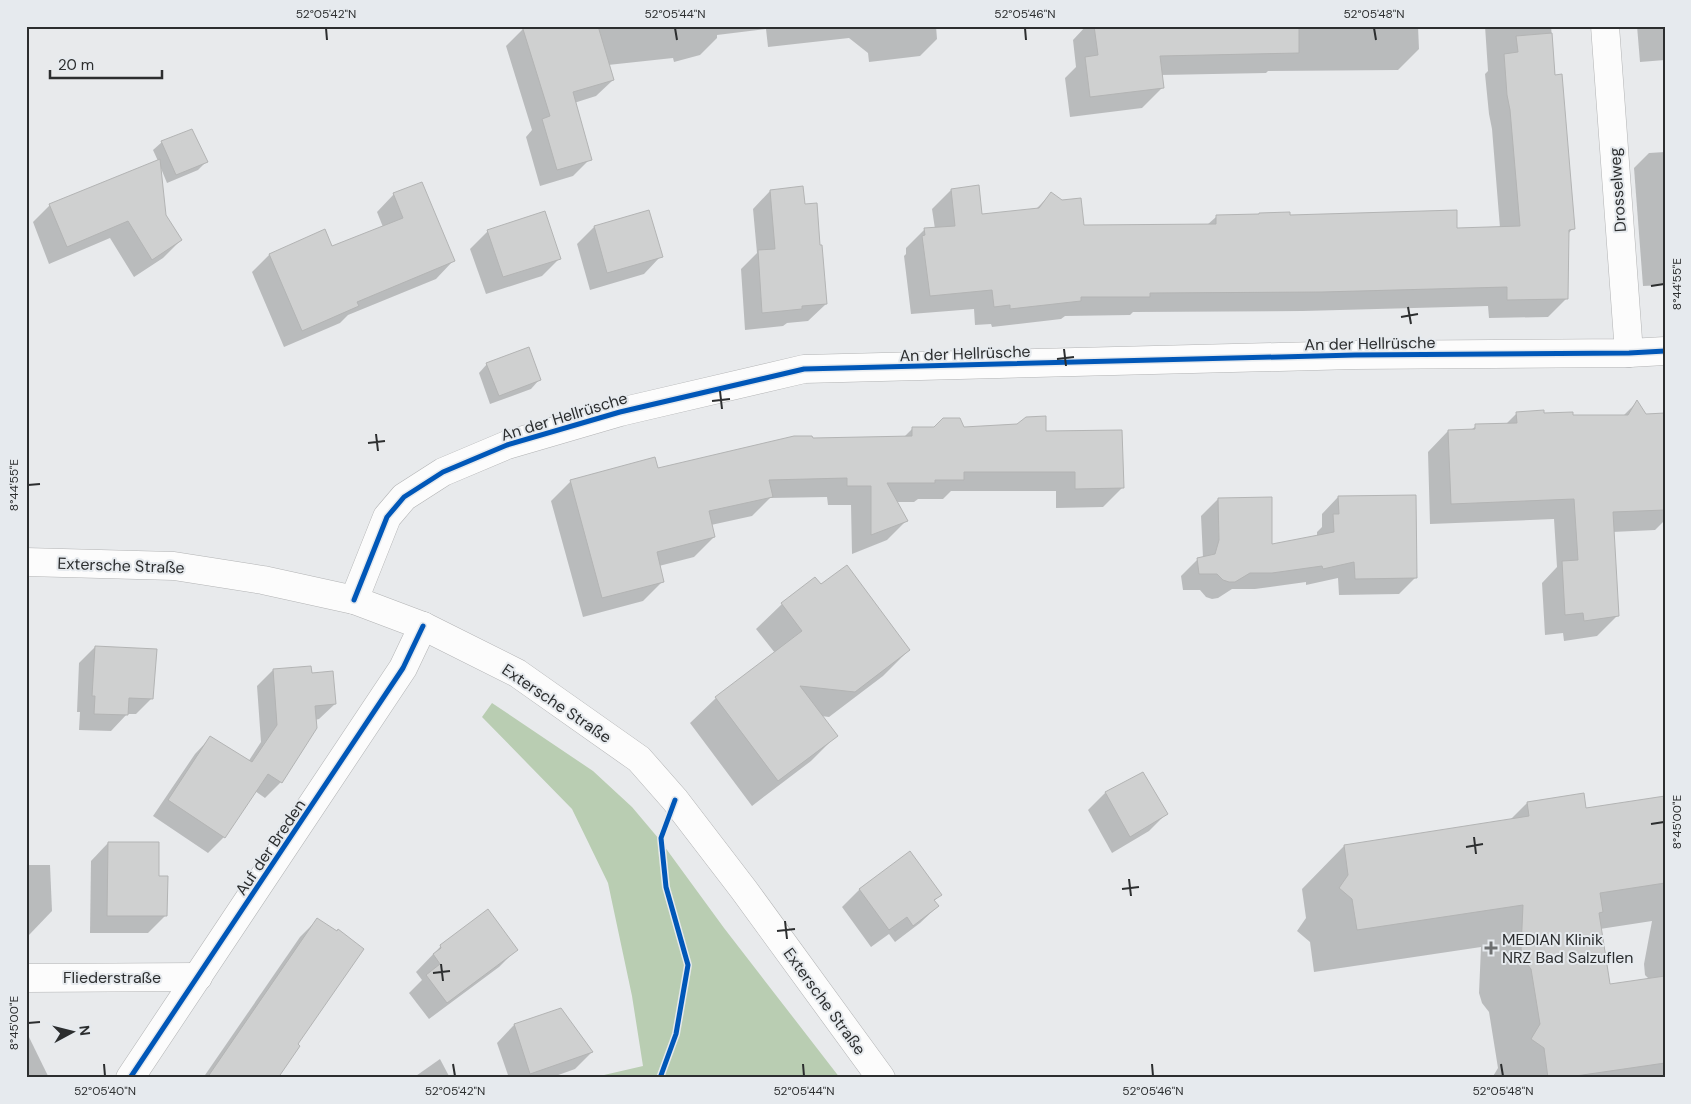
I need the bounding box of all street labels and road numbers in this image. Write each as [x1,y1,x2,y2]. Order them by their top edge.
street label: Drosselweg [1604,147,1631,233]
street label: An der Hellrüsche [1304,332,1436,355]
street label: An der Hellrüsche [899,341,1031,366]
street label: An der Hellrüsche [498,387,630,446]
street label: Extersche Straße [57,553,185,578]
street label: Extersche Straße [498,659,615,748]
street label: Auf der Breden [231,795,310,899]
street label: Extersche Straße [779,944,871,1059]
street label: Fliederstraße [63,967,161,988]

